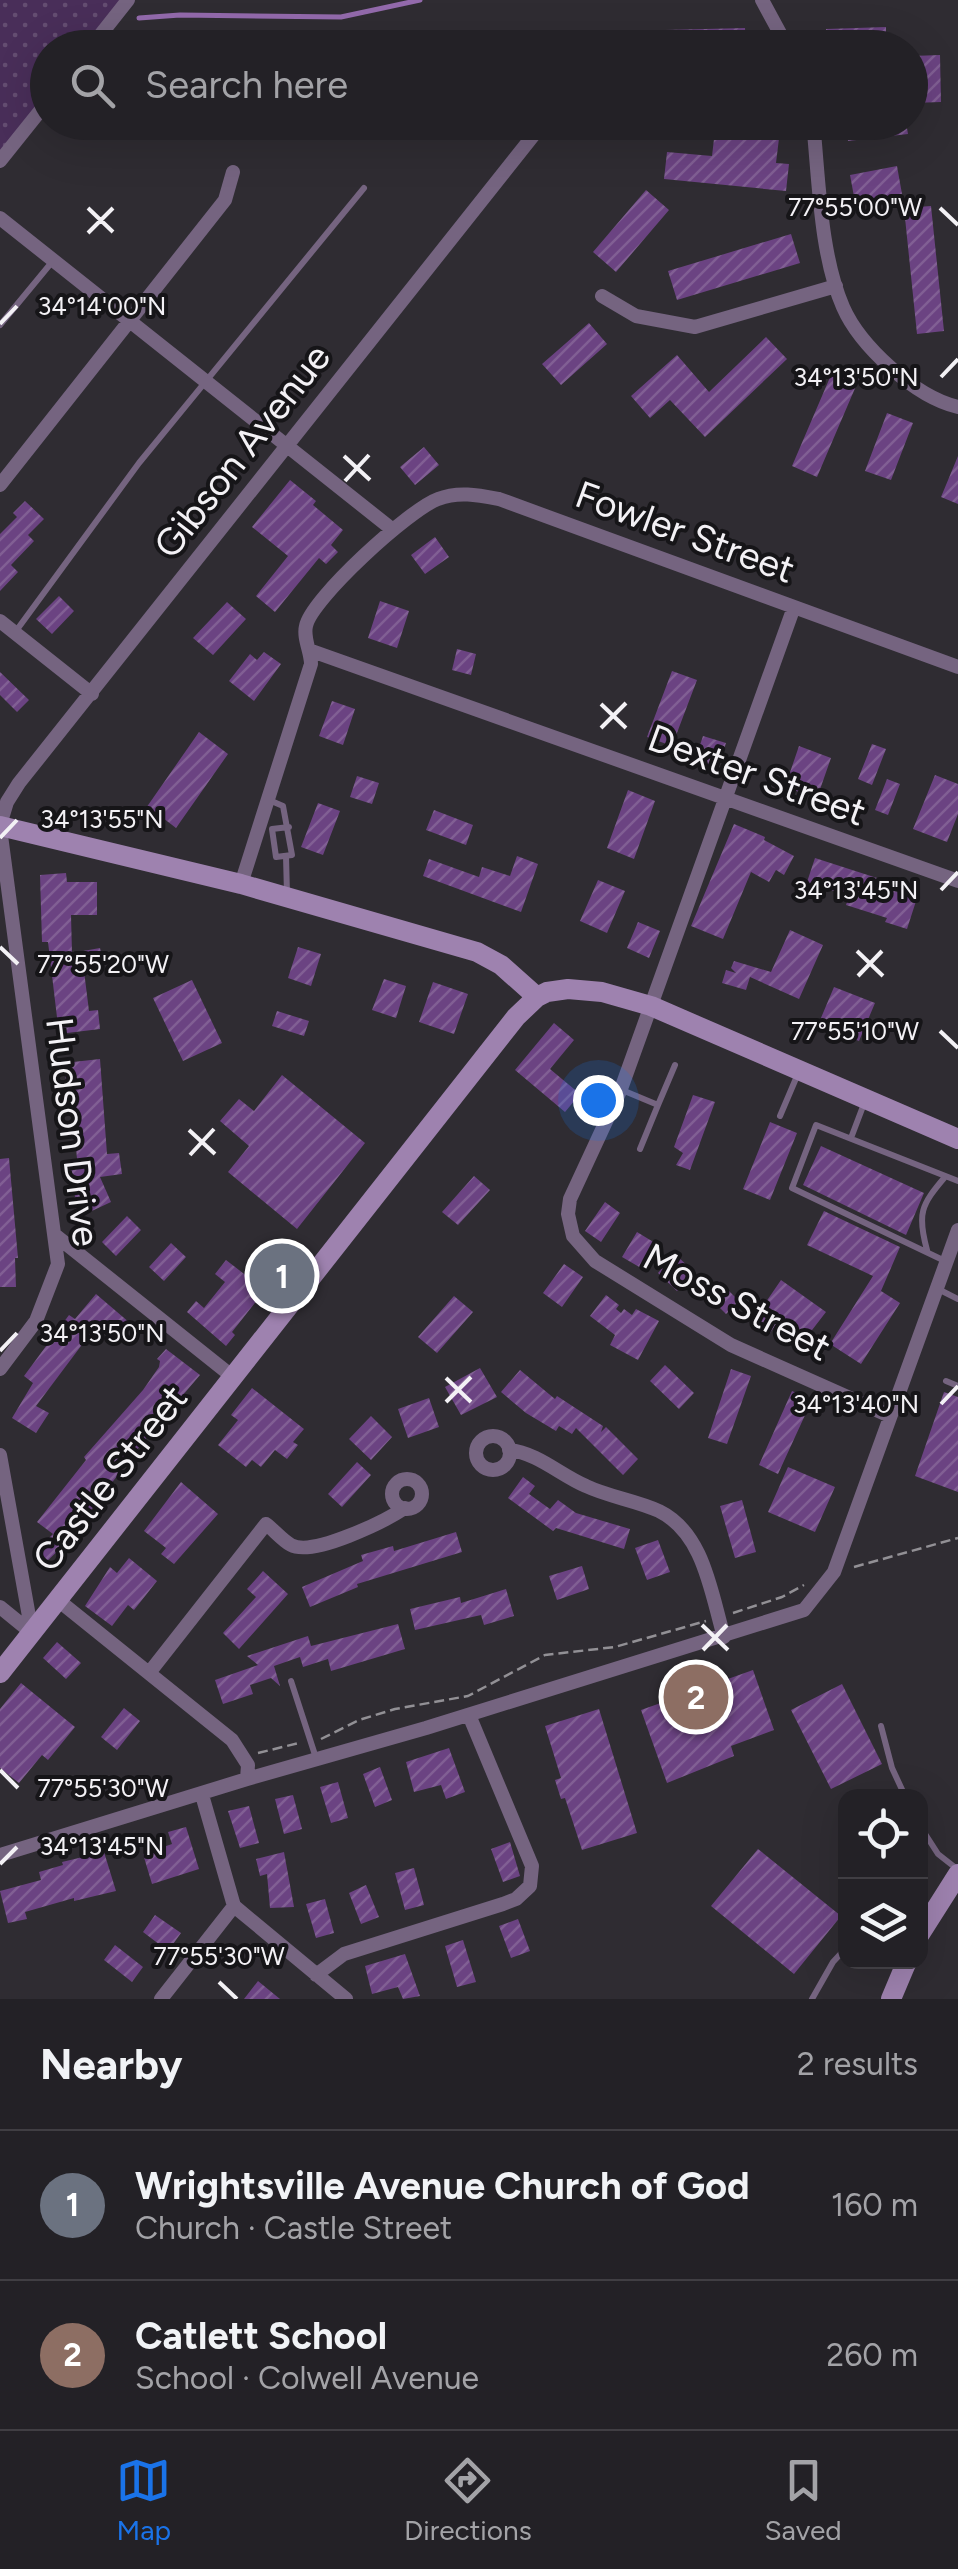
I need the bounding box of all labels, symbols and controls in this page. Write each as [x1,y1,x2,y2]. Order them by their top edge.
search box [30,30,928,140]
icon: search [65,58,120,113]
text: Search here [145,62,348,108]
text: 77°55'00"W [788,192,922,222]
text: 34°14'00"N [38,291,166,321]
street label: Gibson Avenue [144,335,340,567]
text: 34°13'50"N [793,362,919,392]
street label: Fowler Street [569,471,801,593]
street label: Dexter Street [642,714,872,836]
text: 34°13'55"N [40,804,164,834]
text: 34°13'45"N [794,875,918,905]
text: 77°55'20"W [37,949,169,979]
street label: Hudson Drive [36,1015,110,1249]
text: 77°55'10"W [791,1016,919,1046]
your location [573,1075,624,1126]
street label: Moss Street [636,1233,838,1371]
pin: 1 [250,1238,314,1314]
text: 34°13'50"N [39,1318,165,1348]
street label: Castle Street [23,1376,197,1580]
text: 34°13'40"N [793,1389,919,1419]
pin: 2 [664,1660,728,1734]
text: 77°55'30"W [37,1773,169,1803]
map controls [838,1789,928,1969]
button: locate [838,1789,928,1879]
text: 34°13'45"N [40,1831,164,1861]
button: layers [838,1879,928,1969]
text: 77°55'30"W [153,1941,285,1971]
text: Nearby [40,2039,182,2090]
text: 2 results [797,2045,918,2083]
text: Wrightsville Avenue Church of God [135,2163,750,2209]
text: 1 [66,2186,79,2224]
text: 160 m [831,2186,918,2224]
text: Church · Castle Street [135,2209,452,2247]
text: Catlett School [135,2313,387,2359]
text: 2 [63,2336,82,2374]
text: 260 m [826,2336,918,2374]
text: School · Colwell Avenue [135,2359,479,2397]
tab: Map [116,2453,171,2547]
tab: Directions [404,2453,532,2547]
tab: Saved [764,2453,842,2547]

